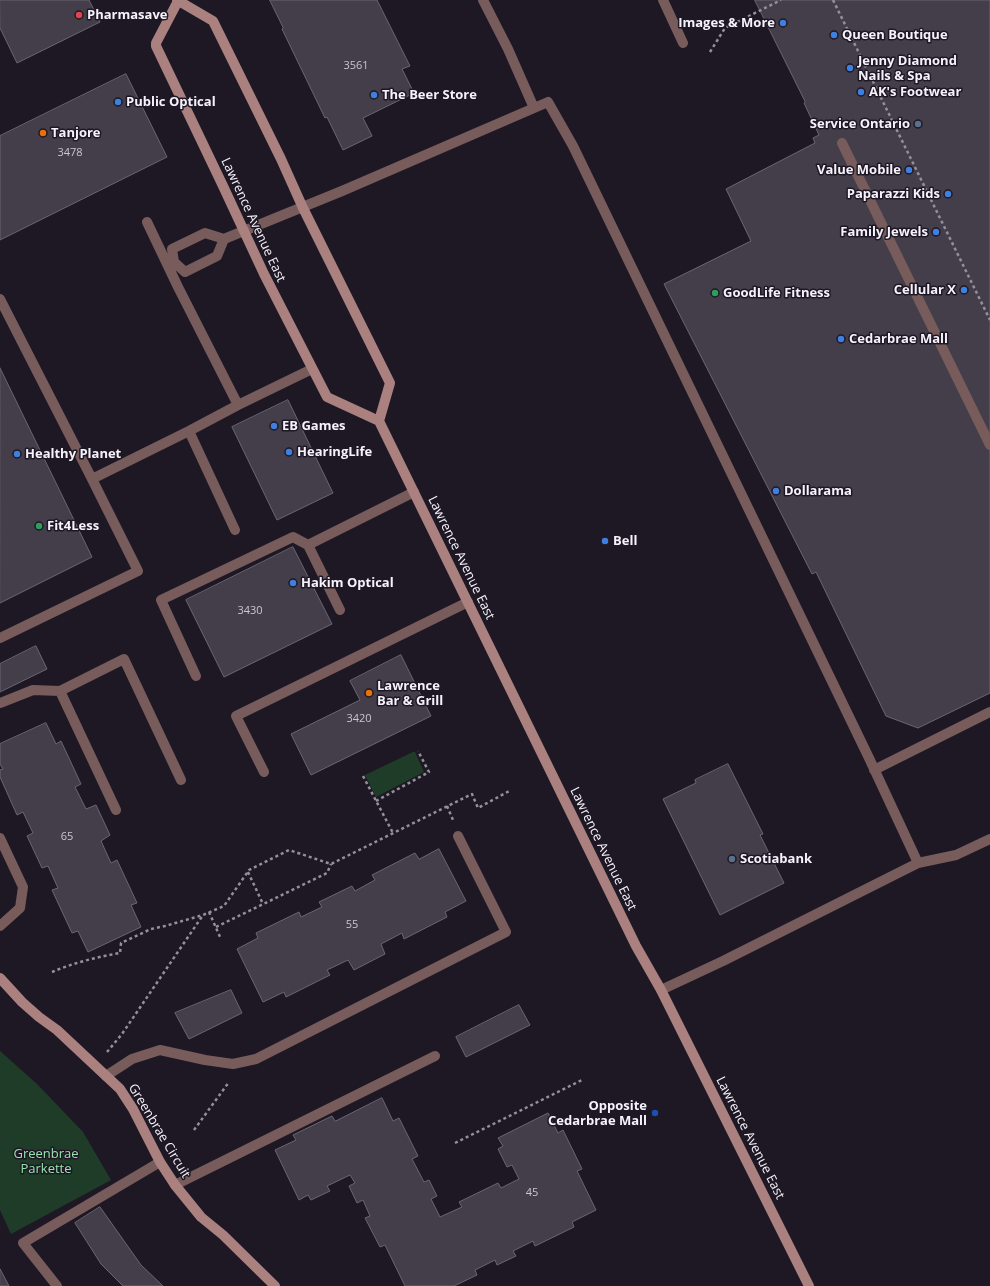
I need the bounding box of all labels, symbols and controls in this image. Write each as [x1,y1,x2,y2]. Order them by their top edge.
place label: Pharmasave [87,7,167,23]
marker: Pharmasave [74,10,84,20]
place label: Images & More [678,15,775,31]
marker: Images & More [778,18,788,28]
place label: Queen Boutique [842,27,948,43]
marker: Queen Boutique [829,30,839,40]
place label: Jenny Diamond Nails & Spa [858,53,957,84]
house number: 3561 [343,59,369,73]
marker: Jenny Diamond Nails & Spa [845,63,855,73]
place label: AK's Footwear [869,84,961,100]
place label: The Beer Store [382,87,477,103]
marker: AK's Footwear [856,87,866,97]
marker: The Beer Store [369,90,379,100]
place label: Public Optical [126,94,216,110]
marker: Public Optical [113,97,123,107]
place label: Service Ontario [810,116,910,132]
marker: Service Ontario [913,119,923,129]
place label: Tanjore [51,125,101,141]
marker: Tanjore [38,128,48,138]
house number: 3478 [57,146,83,160]
street label: Lawrence Avenue East [217,155,289,285]
place label: Value Mobile [817,162,901,178]
marker: Value Mobile [904,165,914,175]
place label: Paparazzi Kids [847,186,940,202]
marker: Paparazzi Kids [943,189,953,199]
place label: Family Jewels [840,224,928,240]
marker: Family Jewels [931,227,941,237]
place label: Cellular X [894,282,956,298]
place label: GoodLife Fitness [723,285,830,301]
marker: Cellular X [959,285,969,295]
marker: GoodLife Fitness [710,288,720,298]
place label: Cedarbrae Mall [849,331,948,347]
marker: Cedarbrae Mall [836,334,846,344]
place label: EB Games [282,418,346,434]
marker: EB Games [269,421,279,431]
place label: HearingLife [297,444,372,460]
place label: Healthy Planet [25,446,121,462]
marker: HearingLife [284,447,294,457]
marker: Healthy Planet [12,449,22,459]
place label: Dollarama [784,483,852,499]
marker: Dollarama [771,486,781,496]
street label: Lawrence Avenue East [424,494,498,622]
place label: Fit4Less [47,518,99,534]
marker: Fit4Less [34,521,44,531]
place label: Bell [613,533,637,549]
marker: Bell [600,536,610,546]
place label: Hakim Optical [301,575,394,591]
marker: Hakim Optical [288,578,298,588]
house number: 3430 [237,604,263,618]
place label: Lawrence Bar & Grill [377,678,443,709]
marker: Lawrence Bar & Grill [364,688,374,698]
house number: 3420 [346,712,372,726]
street label: Lawrence Avenue East [566,785,640,913]
house number: 65 [61,830,73,844]
place label: Scotiabank [740,851,812,867]
marker: Scotiabank [727,854,737,864]
house number: 55 [346,918,358,932]
street label: Lawrence Avenue East [712,1074,788,1202]
street label: Greenbrae Circuit [125,1081,193,1181]
place label: Opposite Cedarbrae Mall [548,1098,647,1129]
marker: Opposite Cedarbrae Mall [650,1108,660,1118]
park label: Greenbrae Parkette [13,1146,79,1177]
house number: 45 [526,1186,538,1200]

